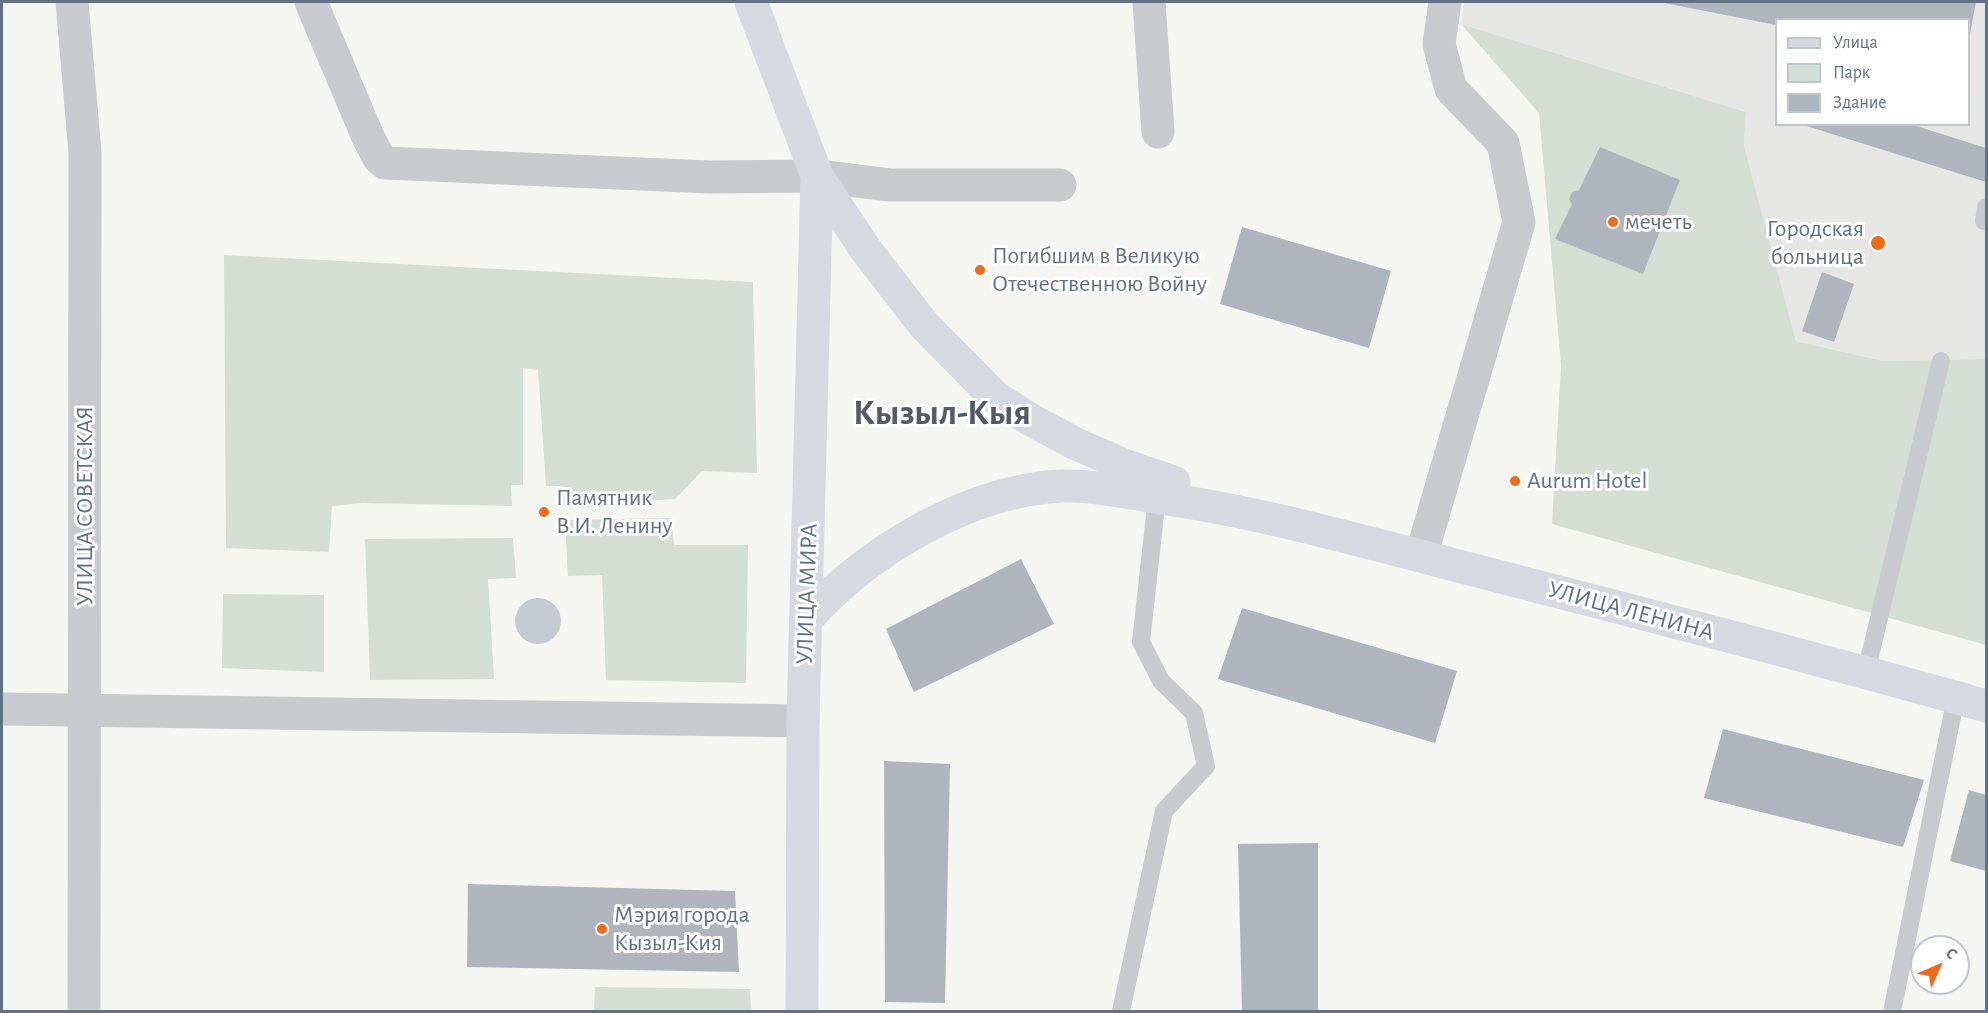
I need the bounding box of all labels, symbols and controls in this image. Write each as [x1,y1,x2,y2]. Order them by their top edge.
legend [1775,18,1970,126]
text: Улица [1833,34,1878,52]
text: Парк [1833,64,1870,82]
text: Здание [1833,94,1887,112]
place label: мечеть [1625,208,1692,236]
marker: мечеть [1606,215,1620,229]
place label: Городская больница [1767,215,1864,271]
marker: Городская больница [1869,234,1887,252]
place label: Погибшим в Великую Отечественною Войну [992,242,1207,298]
marker: Погибшим в Великую Отечественною Войну [973,263,987,277]
district label: Кызыл-Кыя [853,391,1031,435]
street label: УЛИЦА СОВЕТСКАЯ [71,406,99,606]
place label: Aurum Hotel [1527,467,1647,495]
marker: Aurum Hotel [1508,474,1522,488]
place label: Памятник В.И. Ленину [556,484,672,540]
marker: Памятник В.И. Ленину [537,505,551,519]
street label: УЛИЦА МИРА [790,523,824,665]
street label: УЛИЦА ЛЕНИНА [1545,575,1717,647]
place label: Мэрия города Кызыл-Кия [614,901,750,957]
marker: Мэрия города Кызыл-Кия [595,922,609,936]
north arrow [1910,935,1970,995]
text: С [1943,945,1960,962]

